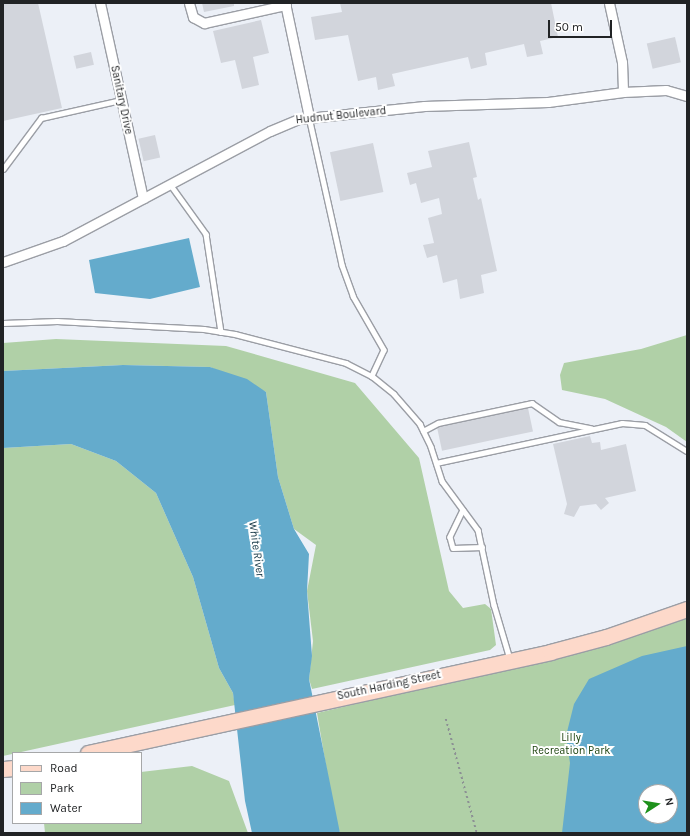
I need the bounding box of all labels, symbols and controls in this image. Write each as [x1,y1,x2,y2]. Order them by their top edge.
scale bar [550,12,614,38]
text: 50 m [555,20,583,34]
street label: Sanitary Drive [107,64,135,136]
street label: Hudnut Boulevard [295,105,387,127]
water label: White River [245,520,267,578]
street label: South Harding Street [336,669,442,703]
park label: Lilly Recreation Park [532,732,610,758]
legend [12,752,142,824]
text: Road [50,761,78,775]
text: Park [50,781,74,795]
north arrow [638,784,678,824]
text: N [662,796,676,807]
text: Water [50,801,82,815]

